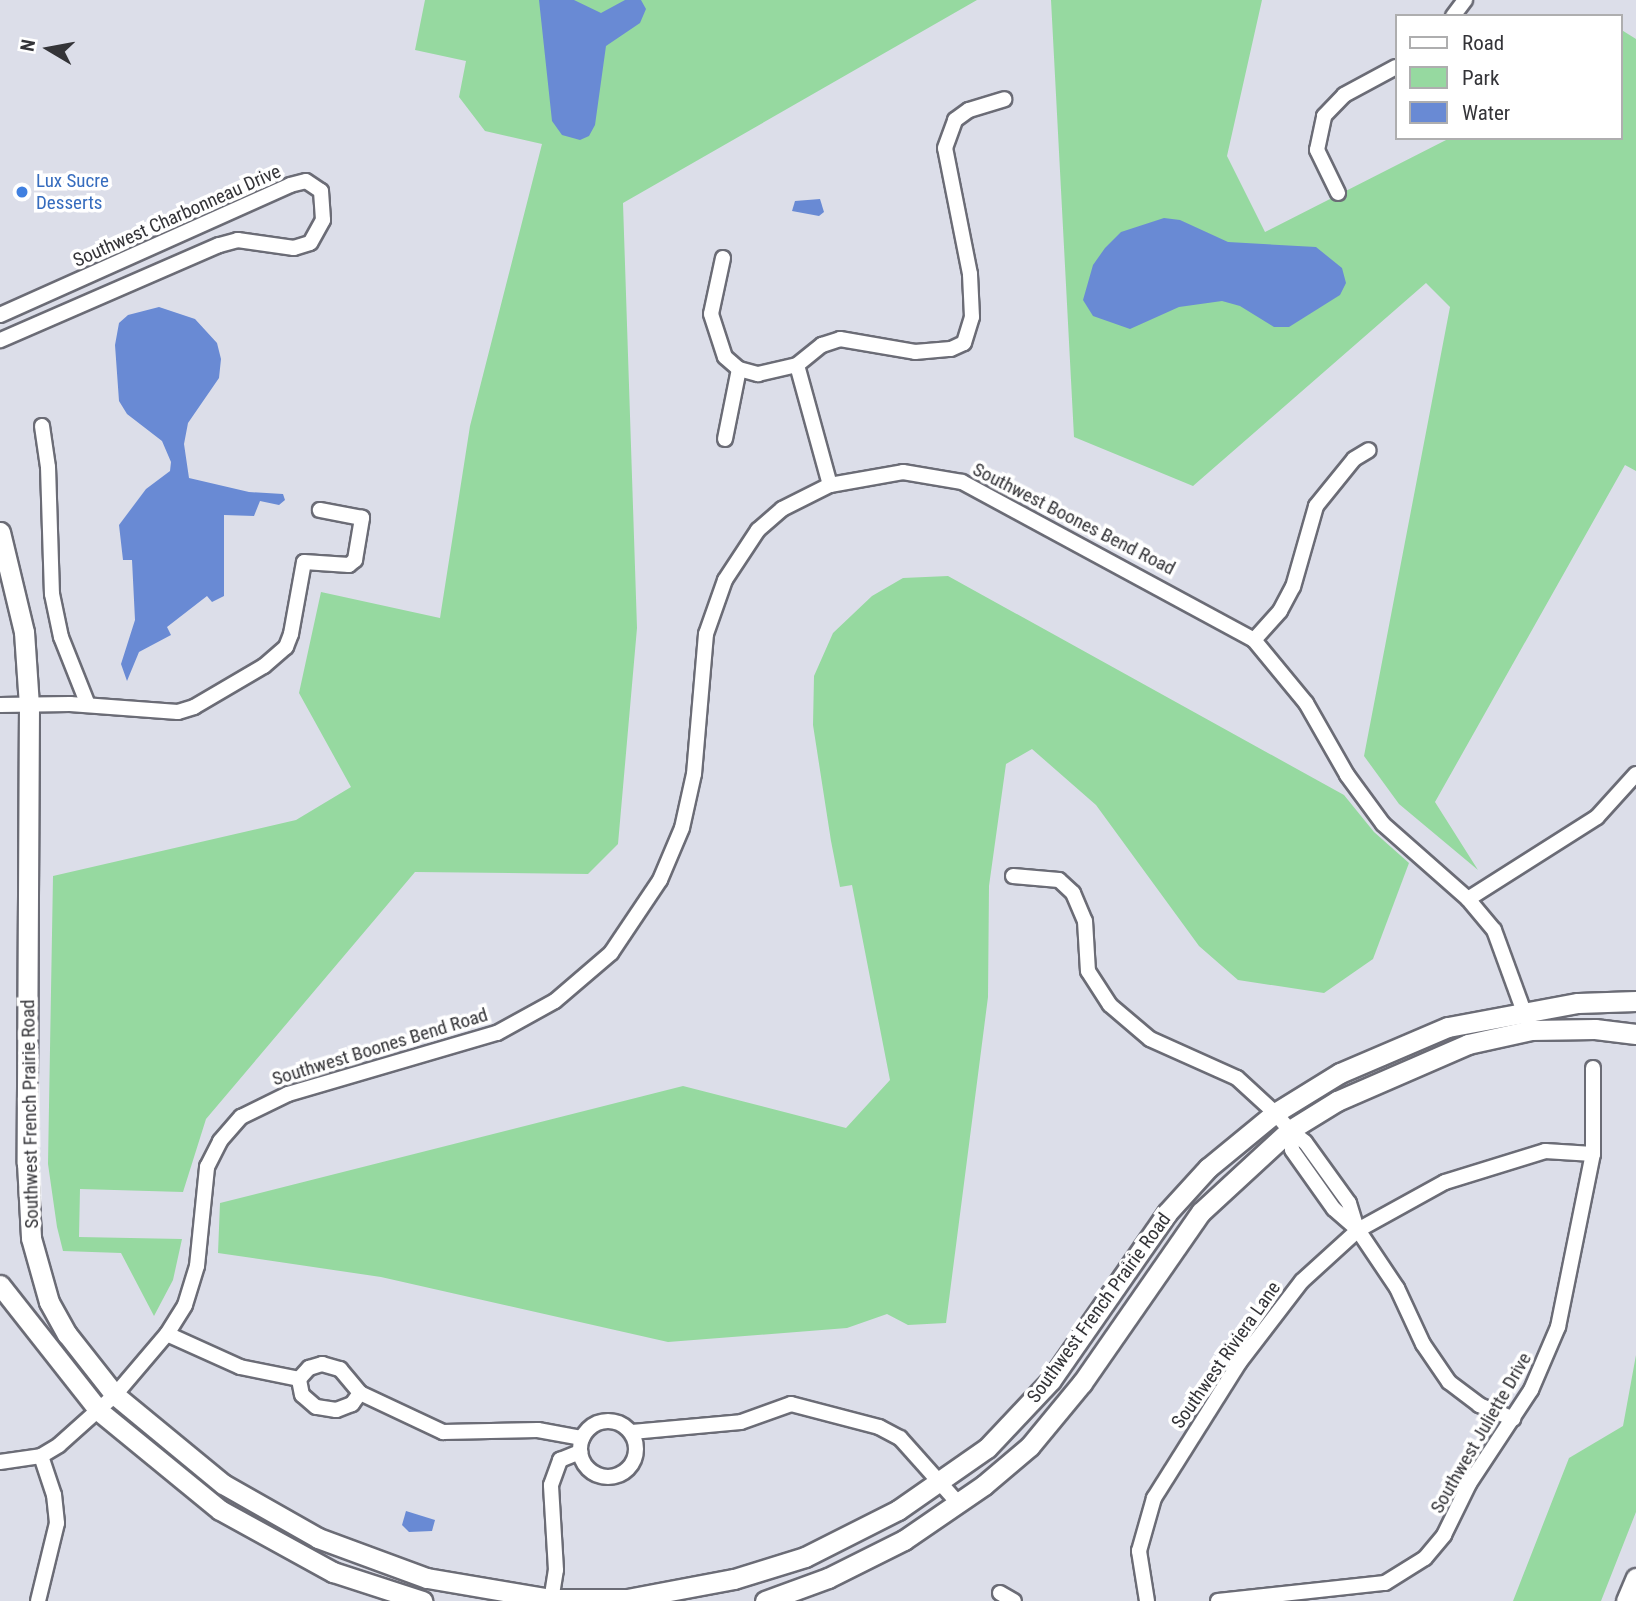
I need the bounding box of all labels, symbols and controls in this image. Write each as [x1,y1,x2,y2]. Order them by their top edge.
north arrow [14,14,84,84]
legend [1394,14,1622,140]
text: Road [1462,31,1504,55]
text: N [15,38,40,53]
text: Park [1462,66,1499,90]
text: Water [1462,101,1510,125]
street label: Southwest Charbonneau Drive [70,160,284,272]
place label: Lux Sucre Desserts [36,170,109,214]
marker: Lux Sucre Desserts [14,184,30,200]
street label: Southwest Boones Bend Road [969,458,1179,580]
street label: Southwest French Prairie Road [17,999,43,1229]
street label: Southwest Boones Bend Road [269,1003,491,1091]
street label: Southwest French Prairie Road [1022,1209,1176,1407]
street label: Southwest Riviera Lane [1167,1277,1285,1433]
street label: Southwest Juliette Drive [1426,1349,1536,1517]

